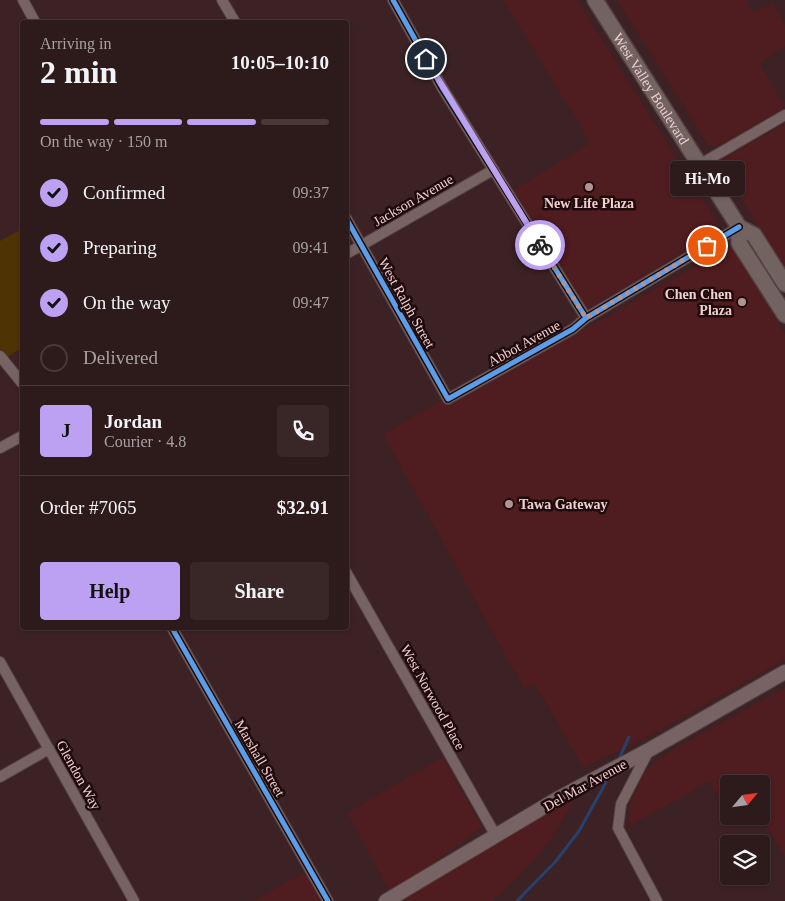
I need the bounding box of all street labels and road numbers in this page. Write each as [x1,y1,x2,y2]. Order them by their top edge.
street label: West Valley Boulevard [610,31,692,147]
street label: Jackson Avenue [371,172,456,229]
street label: West Ralph Street [376,256,438,351]
street label: Abbot Avenue [486,317,563,369]
street label: West Norwood Place [397,642,468,752]
street label: Marshall Street [232,717,288,799]
street label: Glendon Way [53,738,104,812]
street label: Del Mar Avenue [541,757,629,814]

